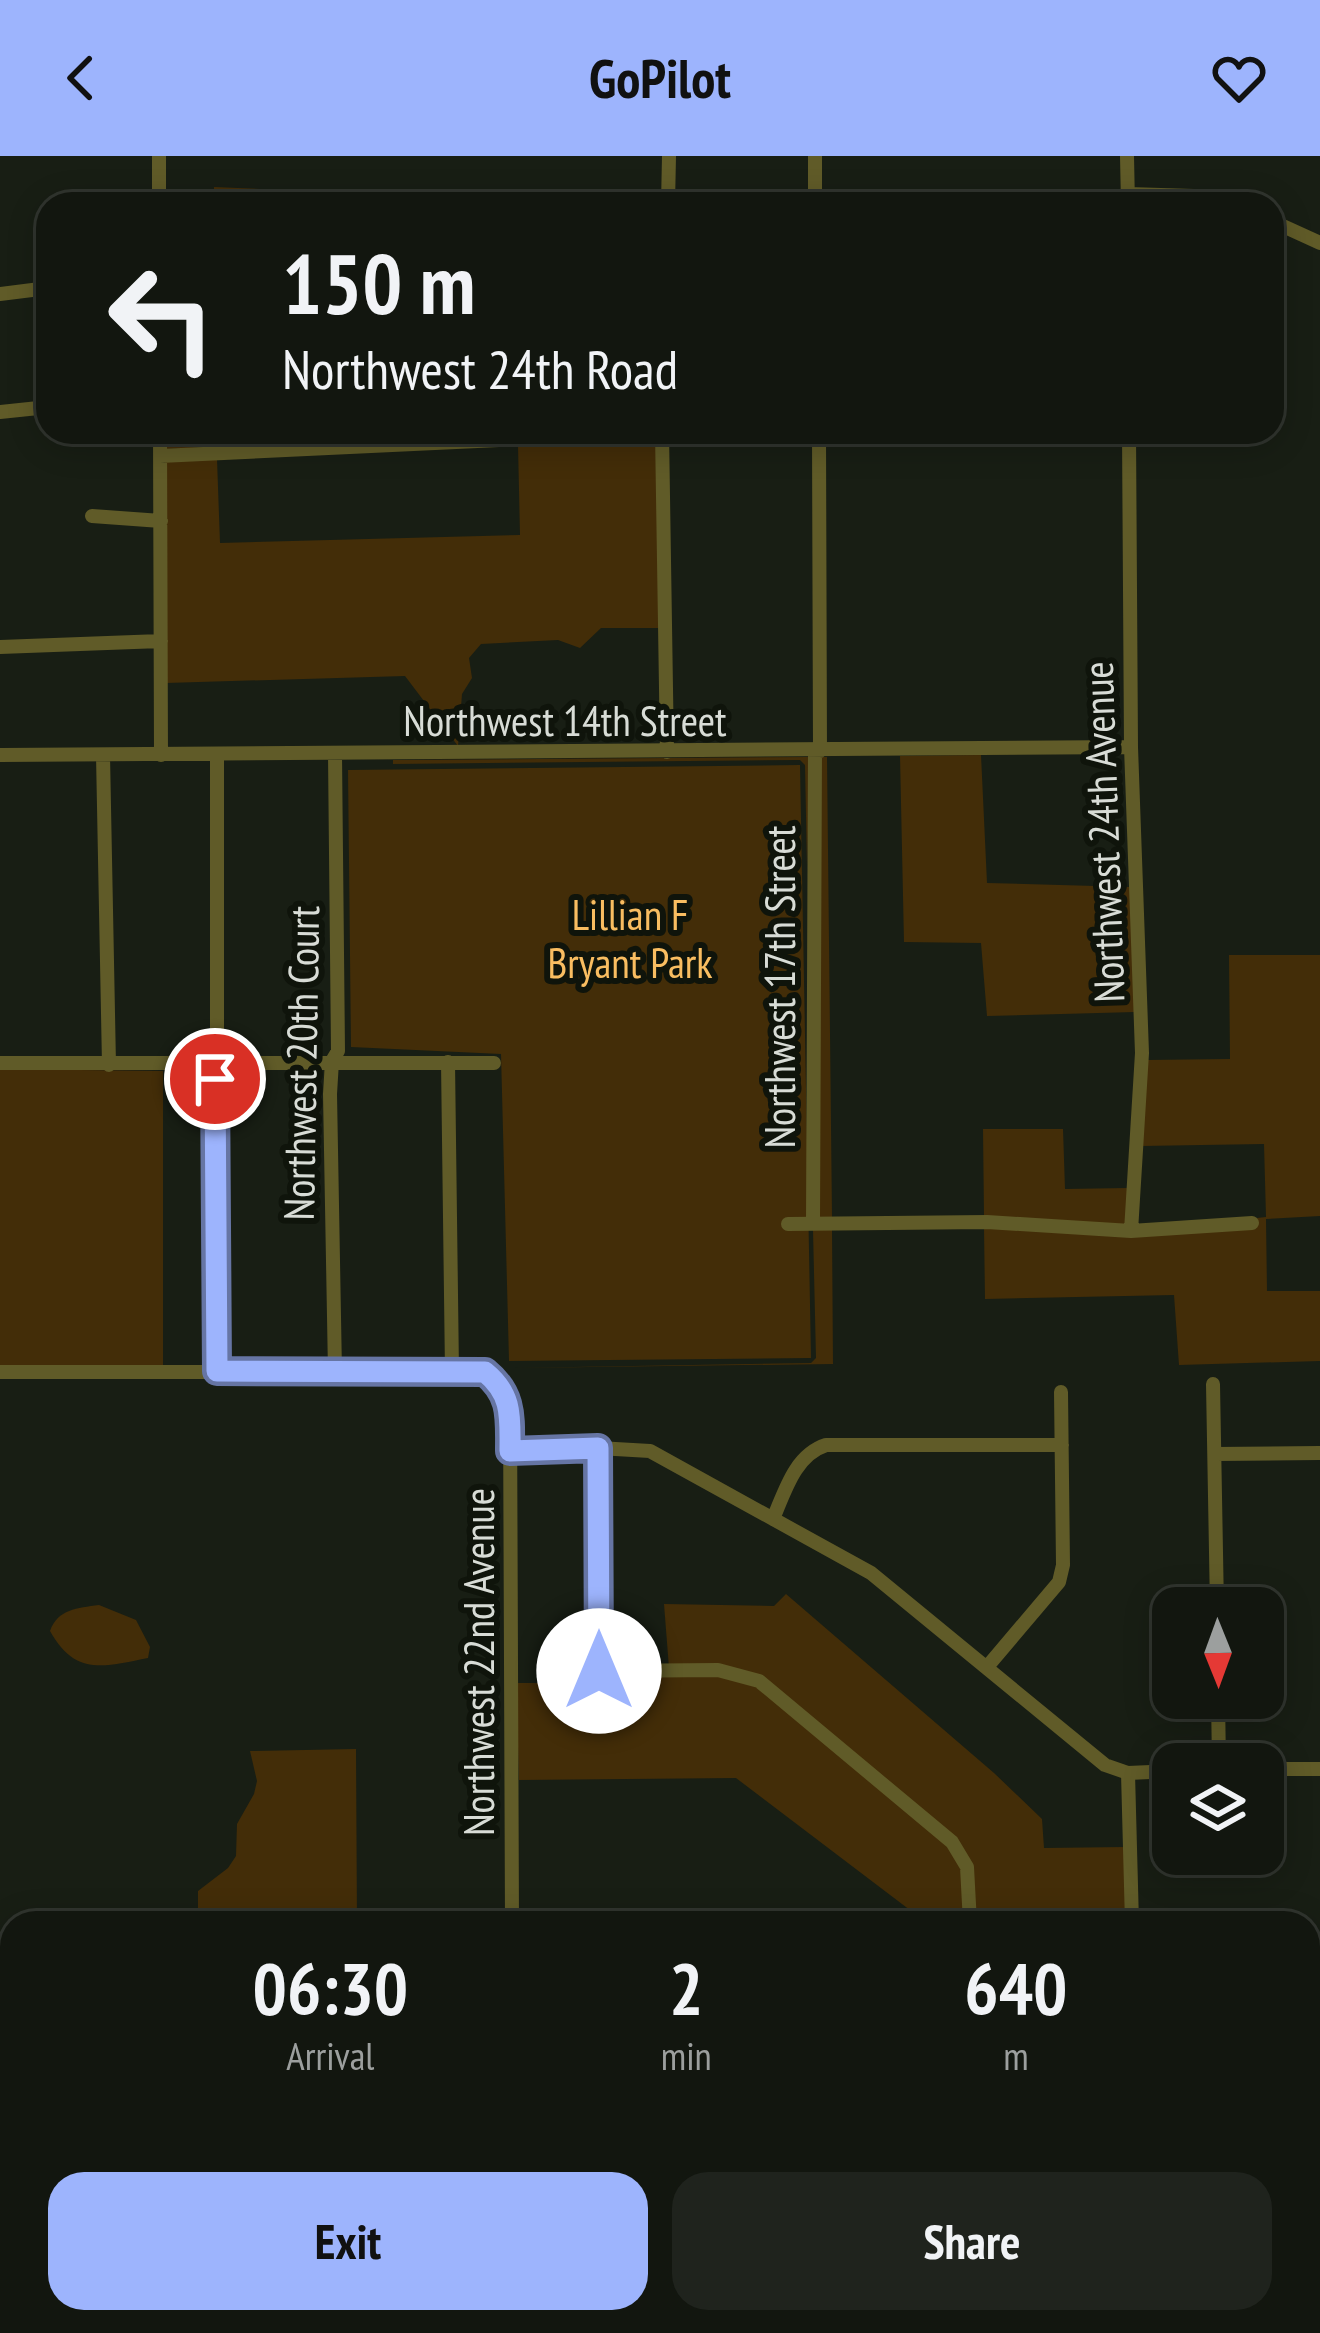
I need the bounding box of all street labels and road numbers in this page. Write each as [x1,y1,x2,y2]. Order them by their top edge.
street label: Northwest 24th Avenue [1070,660,1136,1004]
street label: Northwest 14th Street [403,693,727,748]
street label: Northwest 17th Street [752,825,807,1149]
street label: Northwest 20th Court [271,905,331,1221]
street label: Northwest 22nd Avenue [451,1488,506,1836]

